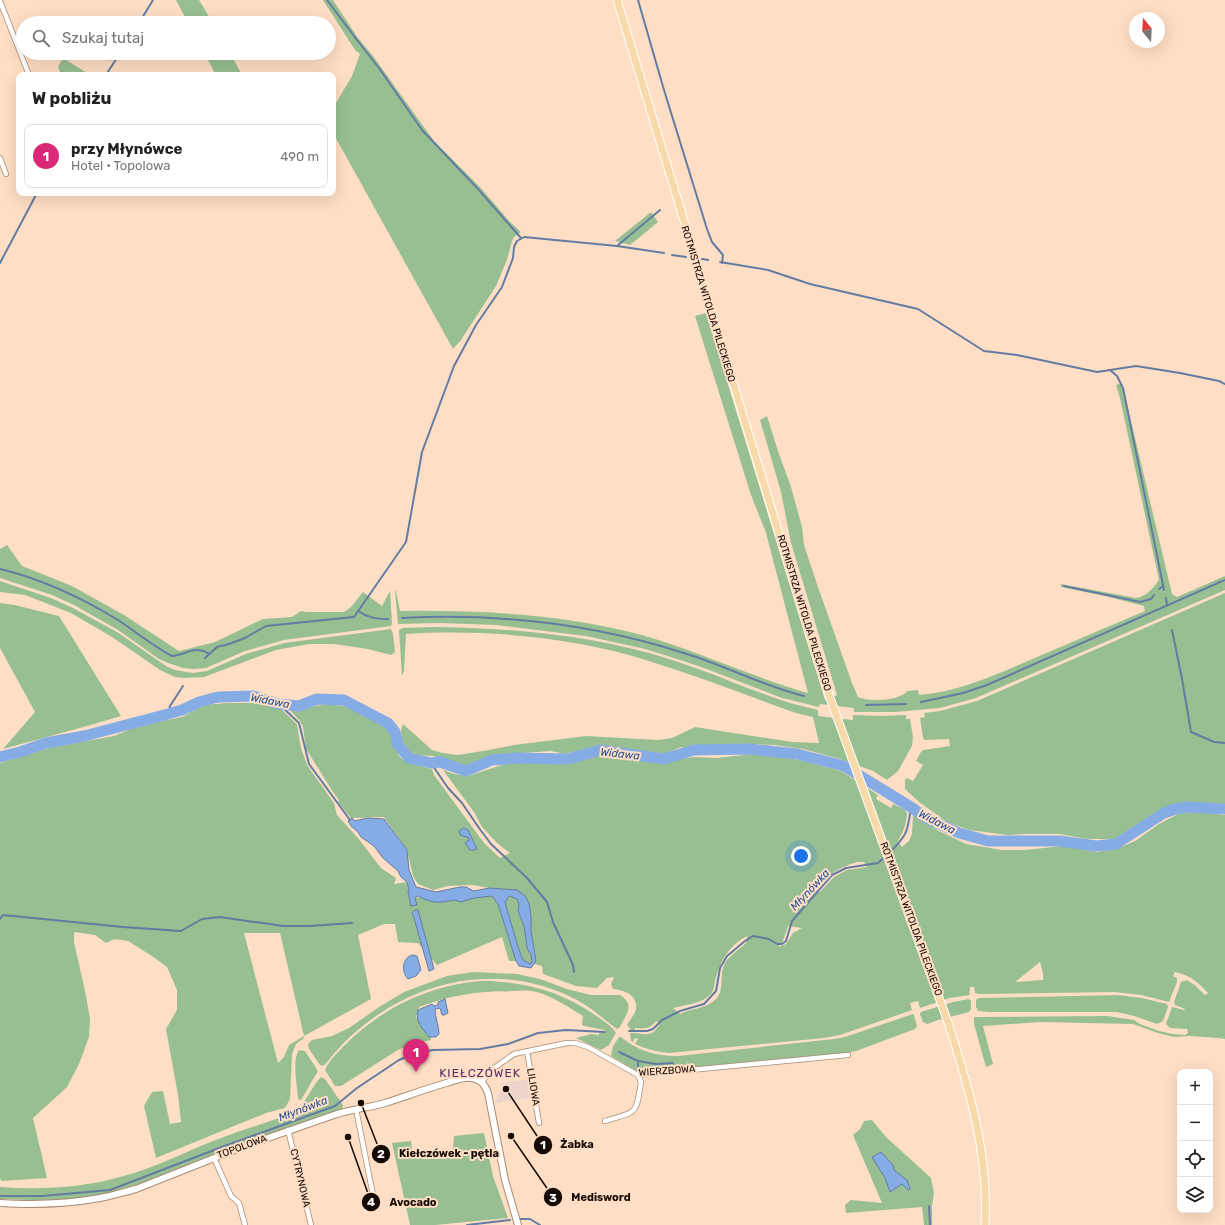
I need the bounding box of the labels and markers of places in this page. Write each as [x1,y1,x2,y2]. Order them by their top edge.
pin: 1 [403,1039,429,1072]
callout: Żabka [533,1133,602,1156]
callout: Kiełczówek - pętla [371,1142,507,1165]
callout: Medisword [543,1186,638,1209]
callout: Avocado [361,1190,444,1213]

